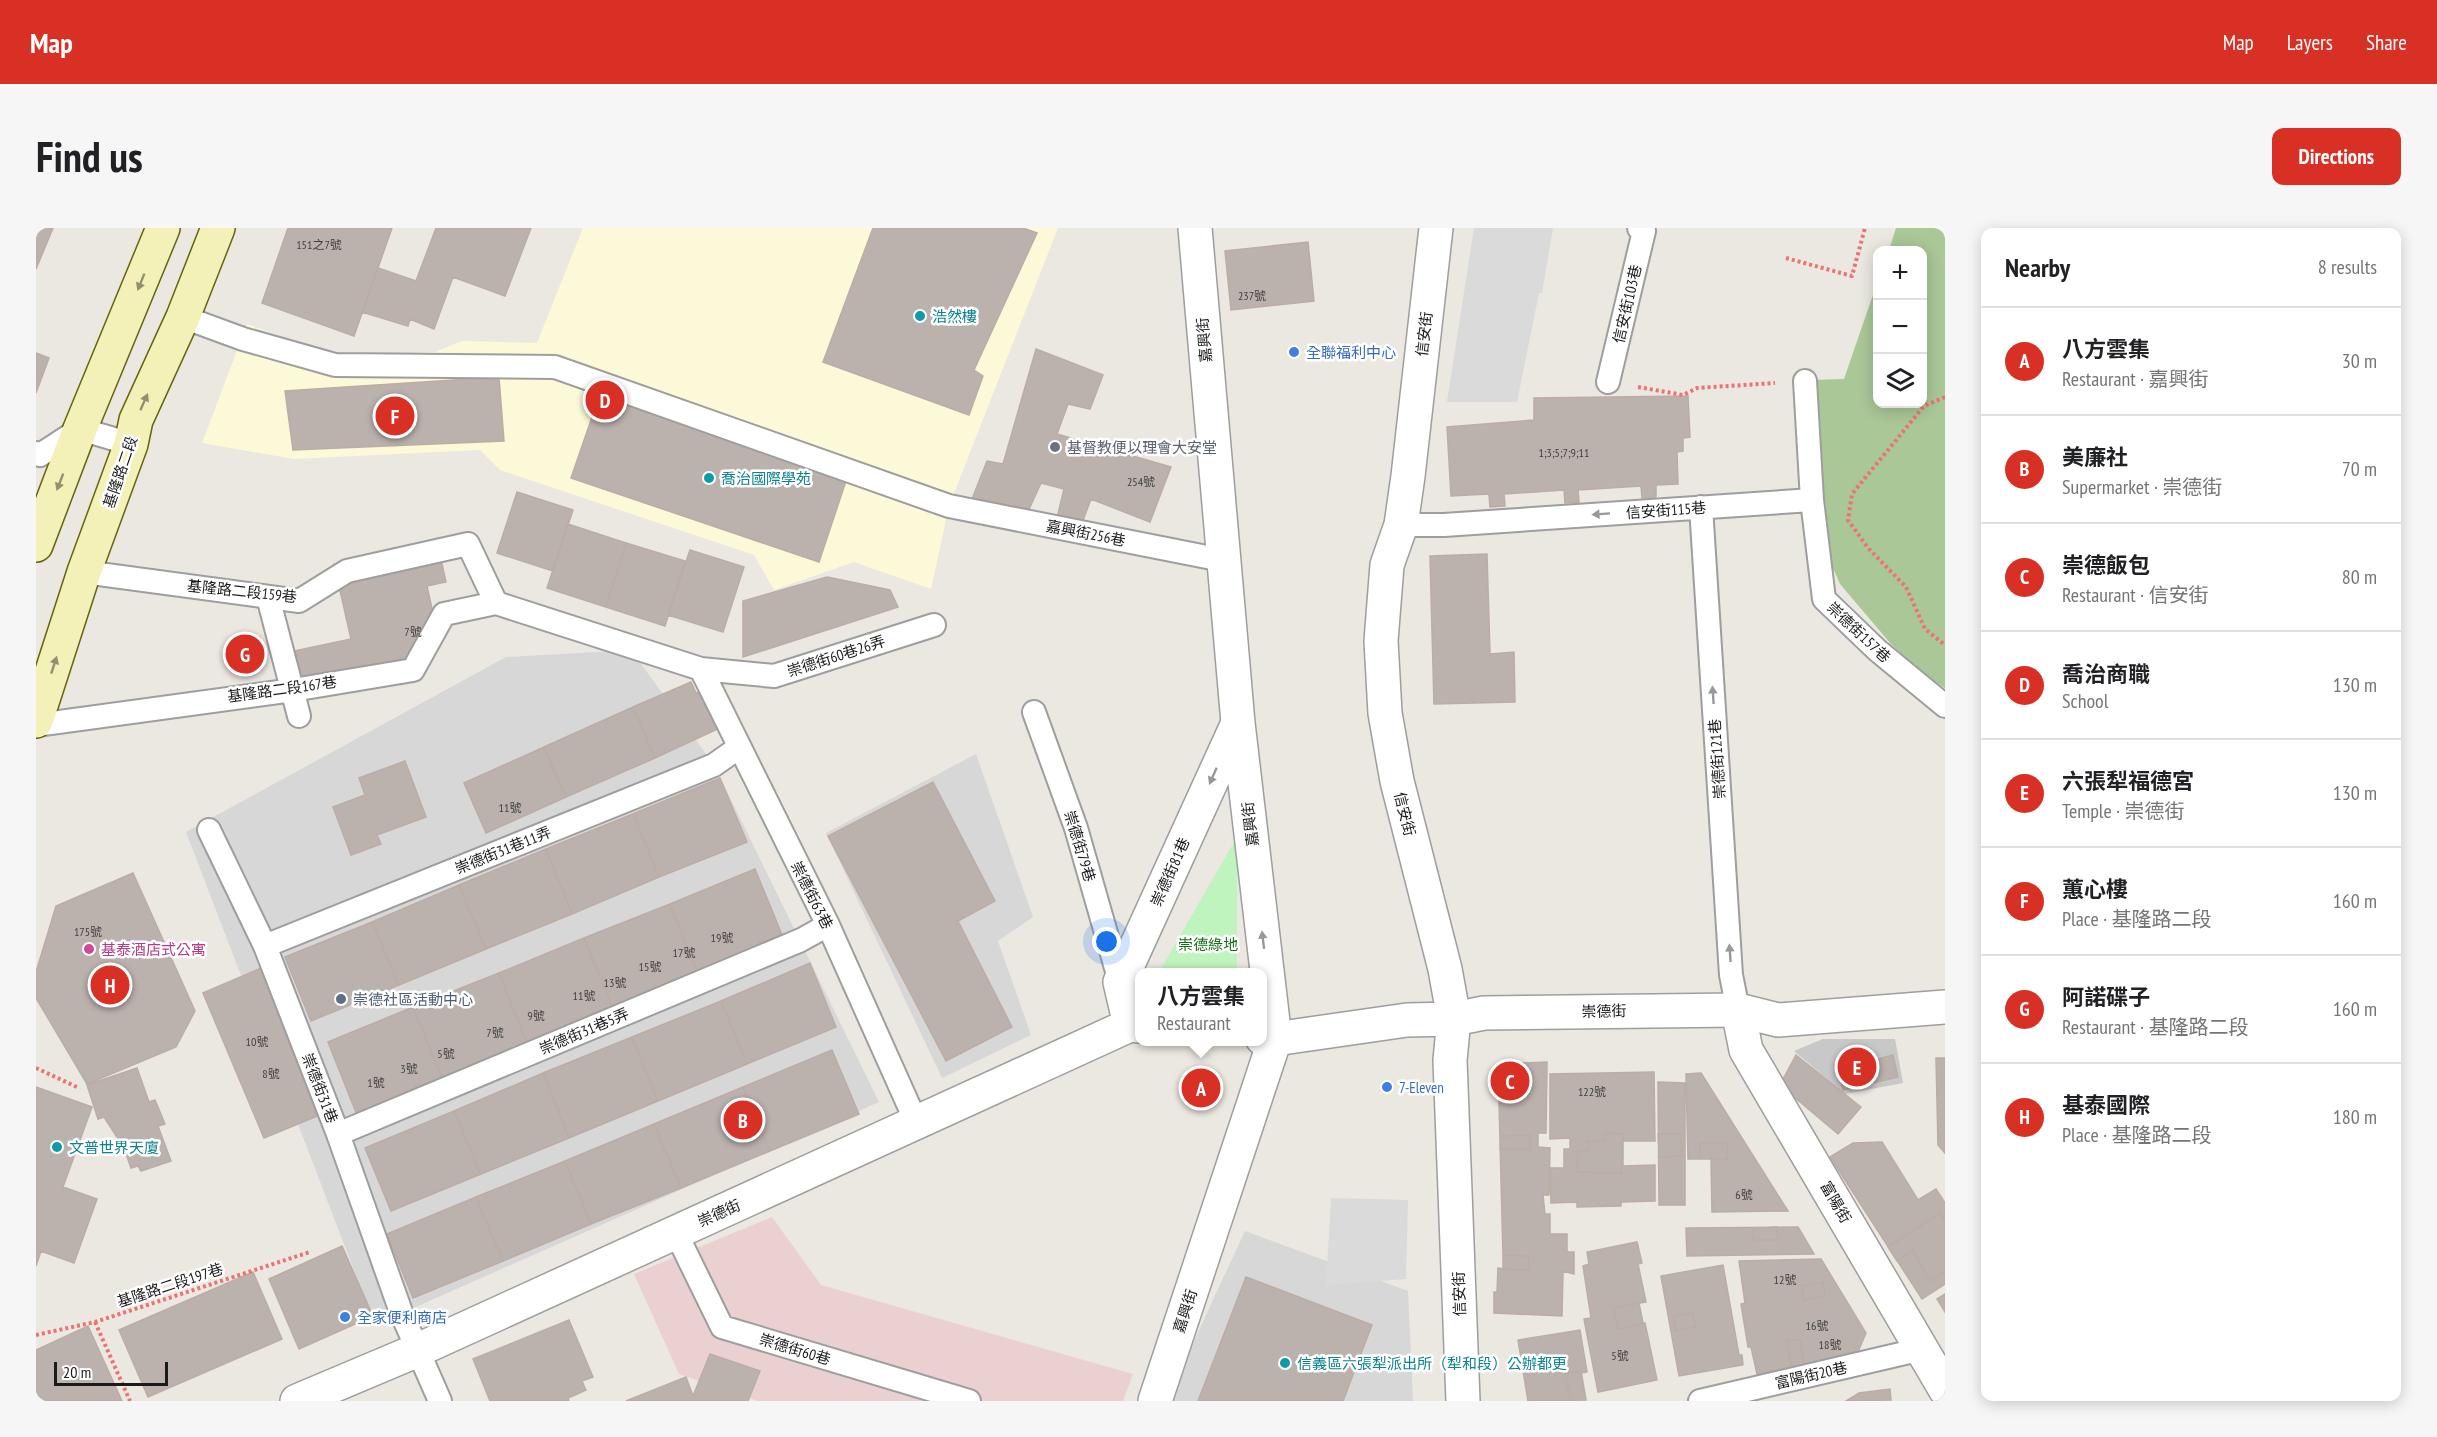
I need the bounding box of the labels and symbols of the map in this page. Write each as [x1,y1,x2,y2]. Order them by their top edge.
house number: 151之7號 [296,237,342,252]
street label: 信安街103巷 [1609,263,1645,345]
one-way arrow [136,273,145,291]
house number: 237號 [1238,288,1266,303]
place label: 浩然樓 [932,307,977,326]
marker: 浩然樓 [913,309,927,323]
street label: 信安街 [1412,311,1436,357]
street label: 嘉興街 [1193,317,1215,363]
place label: 全聯福利中心 [1306,343,1396,362]
marker: 全聯福利中心 [1287,345,1301,359]
pin: D [586,378,624,423]
one-way arrow [140,393,149,410]
pin: F [376,394,414,438]
street label: 基隆路二段 [99,433,141,511]
place label: 基督教便以理會大安堂 [1067,438,1217,457]
marker: 基督教便以理會大安堂 [1048,440,1062,454]
house number: 1;3;5;7;9;11 [1539,445,1589,460]
place label: 喬治國際學苑 [721,469,811,488]
marker: 喬治國際學苑 [702,471,716,485]
one-way arrow [55,473,64,491]
house number: 254號 [1127,474,1155,489]
street label: 信安街115巷 [1625,498,1707,522]
one-way arrow [1591,510,1610,519]
street label: 嘉興街256巷 [1045,516,1127,550]
street label: 基隆路二段159巷 [186,576,298,606]
street label: 崇德街157巷 [1823,598,1895,666]
house number: 7號 [404,624,422,639]
street label: 崇德街60巷26弄 [785,631,887,681]
pin: G [226,632,264,676]
one-way arrow [50,656,59,674]
street label: 基隆路二段167巷 [226,672,338,706]
one-way arrow [1708,686,1718,705]
street label: 崇德街121巷 [1705,718,1729,800]
one-way arrow [1209,768,1218,785]
street label: 信安街 [1390,790,1420,838]
house number: 11號 [499,800,521,815]
street label: 嘉興街 [1238,801,1262,847]
street label: 崇德街79巷 [1060,808,1100,884]
street label: 崇德街31巷11弄 [452,822,554,878]
street label: 崇德街81巷 [1146,835,1194,909]
street label: 崇德街63巷 [787,858,837,932]
house number: 175號 [74,924,102,939]
your location [1092,927,1121,956]
house number: 19號 [711,930,733,945]
one-way arrow [1259,930,1268,949]
park label: 崇德綠地 [1178,935,1238,954]
place label: 基泰酒店式公寓 [101,940,206,959]
marker: 基泰酒店式公寓 [82,942,96,956]
one-way arrow [1725,943,1734,962]
house number: 17號 [673,945,695,960]
house number: 15號 [639,959,661,974]
pin: H [90,962,130,1008]
house number: 13號 [604,975,626,990]
house number: 11號 [573,988,595,1003]
place label: 崇德社區活動中心 [353,990,473,1009]
marker: 崇德社區活動中心 [334,992,348,1006]
street label: 崇德街 [1581,1001,1627,1021]
street label: 崇德街31巷5弄 [536,1004,632,1058]
house number: 9號 [527,1008,545,1023]
house number: 7號 [486,1025,504,1040]
house number: 10號 [246,1034,268,1049]
pin: E [1838,1044,1876,1090]
house number: 5號 [437,1046,455,1061]
street label: 崇德街31巷 [298,1050,342,1126]
pin: C [1490,1058,1530,1104]
house number: 3號 [400,1061,418,1076]
house number: 8號 [262,1066,280,1081]
pin: A [1182,1066,1220,1110]
house number: 1號 [367,1075,385,1090]
place label: 7-Eleven [1399,1078,1444,1097]
marker: 7-Eleven [1380,1080,1394,1094]
house number: 122號 [1578,1084,1606,1099]
pin: B [724,1098,762,1142]
place label: 文普世界天廈 [69,1138,159,1157]
marker: 文普世界天廈 [50,1140,64,1154]
street label: 富陽街 [1817,1178,1855,1226]
house number: 6號 [1735,1187,1753,1202]
street label: 崇德街 [695,1195,743,1231]
street label: 基隆路二段197巷 [115,1259,225,1311]
street label: 信安街 [1449,1271,1469,1317]
house number: 12號 [1774,1272,1796,1287]
street label: 嘉興街 [1169,1287,1201,1335]
place label: 全家便利商店 [357,1308,447,1327]
marker: 全家便利商店 [338,1310,352,1324]
house number: 16號 [1806,1318,1828,1333]
street label: 崇德街60巷 [757,1329,833,1369]
house number: 18號 [1819,1337,1841,1352]
house number: 5號 [1611,1348,1629,1363]
place label: 信義區六張犁派出所（犁和段）公辦都更 [1297,1354,1567,1373]
marker: 信義區六張犁派出所（犁和段）公辦都更 [1278,1356,1292,1370]
street label: 富陽街20巷 [1773,1357,1849,1393]
scale bar [54,1359,168,1386]

